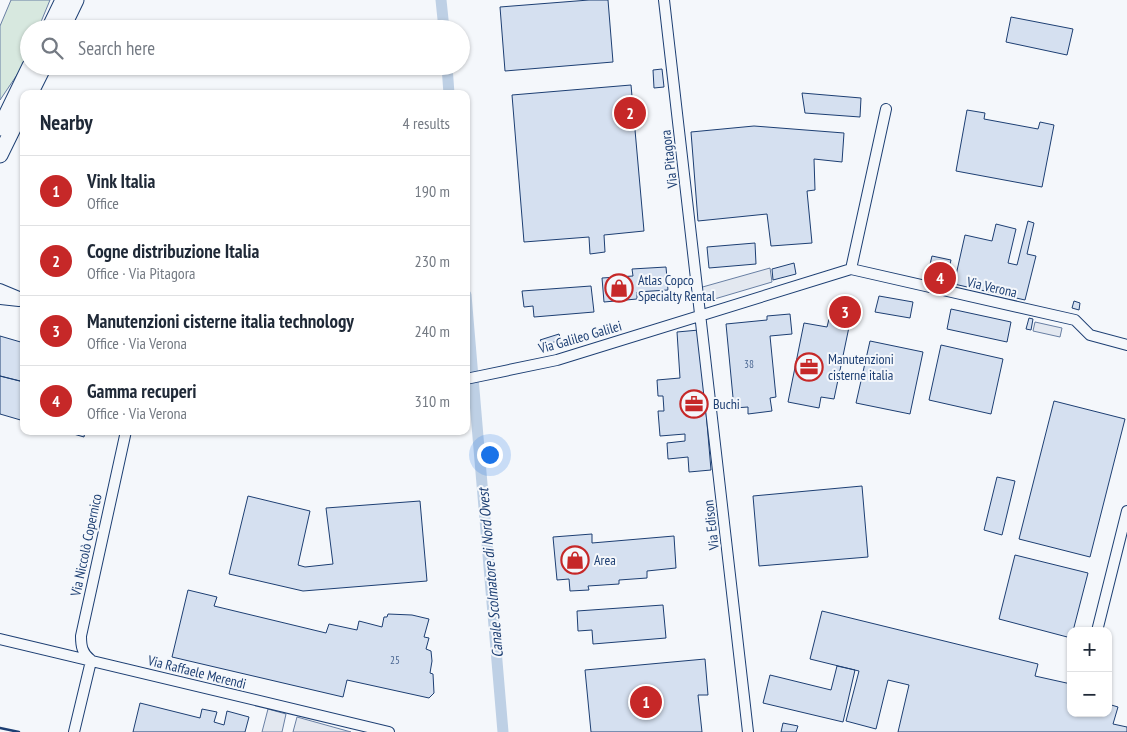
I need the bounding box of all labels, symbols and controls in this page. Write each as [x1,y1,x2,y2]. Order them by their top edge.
search box [20,20,470,75]
icon: search [38,34,66,62]
text: Search here [78,36,155,60]
pin: 2 [614,94,646,132]
text: Nearby [40,109,93,136]
text: 4 results [403,113,450,133]
street label: Via Pitagora [657,129,682,190]
text: Vink Italia [87,169,155,193]
text: 1 [52,181,60,201]
text: 190 m [415,181,450,201]
text: Office [87,193,119,213]
text: Cogne distribuzione Italia [87,239,259,263]
text: 2 [52,251,60,271]
text: 230 m [415,251,450,271]
pin: 4 [924,259,956,297]
text: Office · Via Pitagora [87,263,196,283]
place label: Atlas Copco Specialty Rental [638,271,716,305]
street label: Via Verona [964,272,1019,302]
shop icon: Atlas Copco Specialty Rental [604,273,634,303]
pin: 3 [829,293,861,331]
text: Manutenzioni cisterne italia technology [87,309,354,333]
street label: Via Galileo Galilei [535,317,624,358]
text: 3 [52,321,60,341]
text: 240 m [415,321,450,341]
text: Office · Via Verona [87,333,187,353]
place label: Manutenzioni cisterne italia [828,350,894,384]
office icon: Manutenzioni cisterne italia [794,352,824,382]
house number: 38 [744,357,754,371]
text: Gamma recuperi [87,379,197,403]
office icon: Buchi [679,389,709,419]
text: 4 [52,391,60,411]
text: 310 m [415,391,450,411]
place label: Buchi [713,395,740,413]
text: Office · Via Verona [87,403,187,423]
your location [477,442,503,468]
water label: Canale Scolmatore di Nord Ovest [473,486,507,658]
street label: Via Niccolò Copernico [66,492,106,599]
street label: Via Edison [699,499,723,552]
shop icon: Area [560,545,590,575]
place label: Area [594,551,616,569]
map controls [1067,627,1112,717]
button: + [1067,627,1112,672]
street label: Via Raffaele Merendi [145,651,248,693]
house number: 25 [390,653,400,667]
button: − [1067,672,1112,717]
pin: 1 [630,683,662,721]

